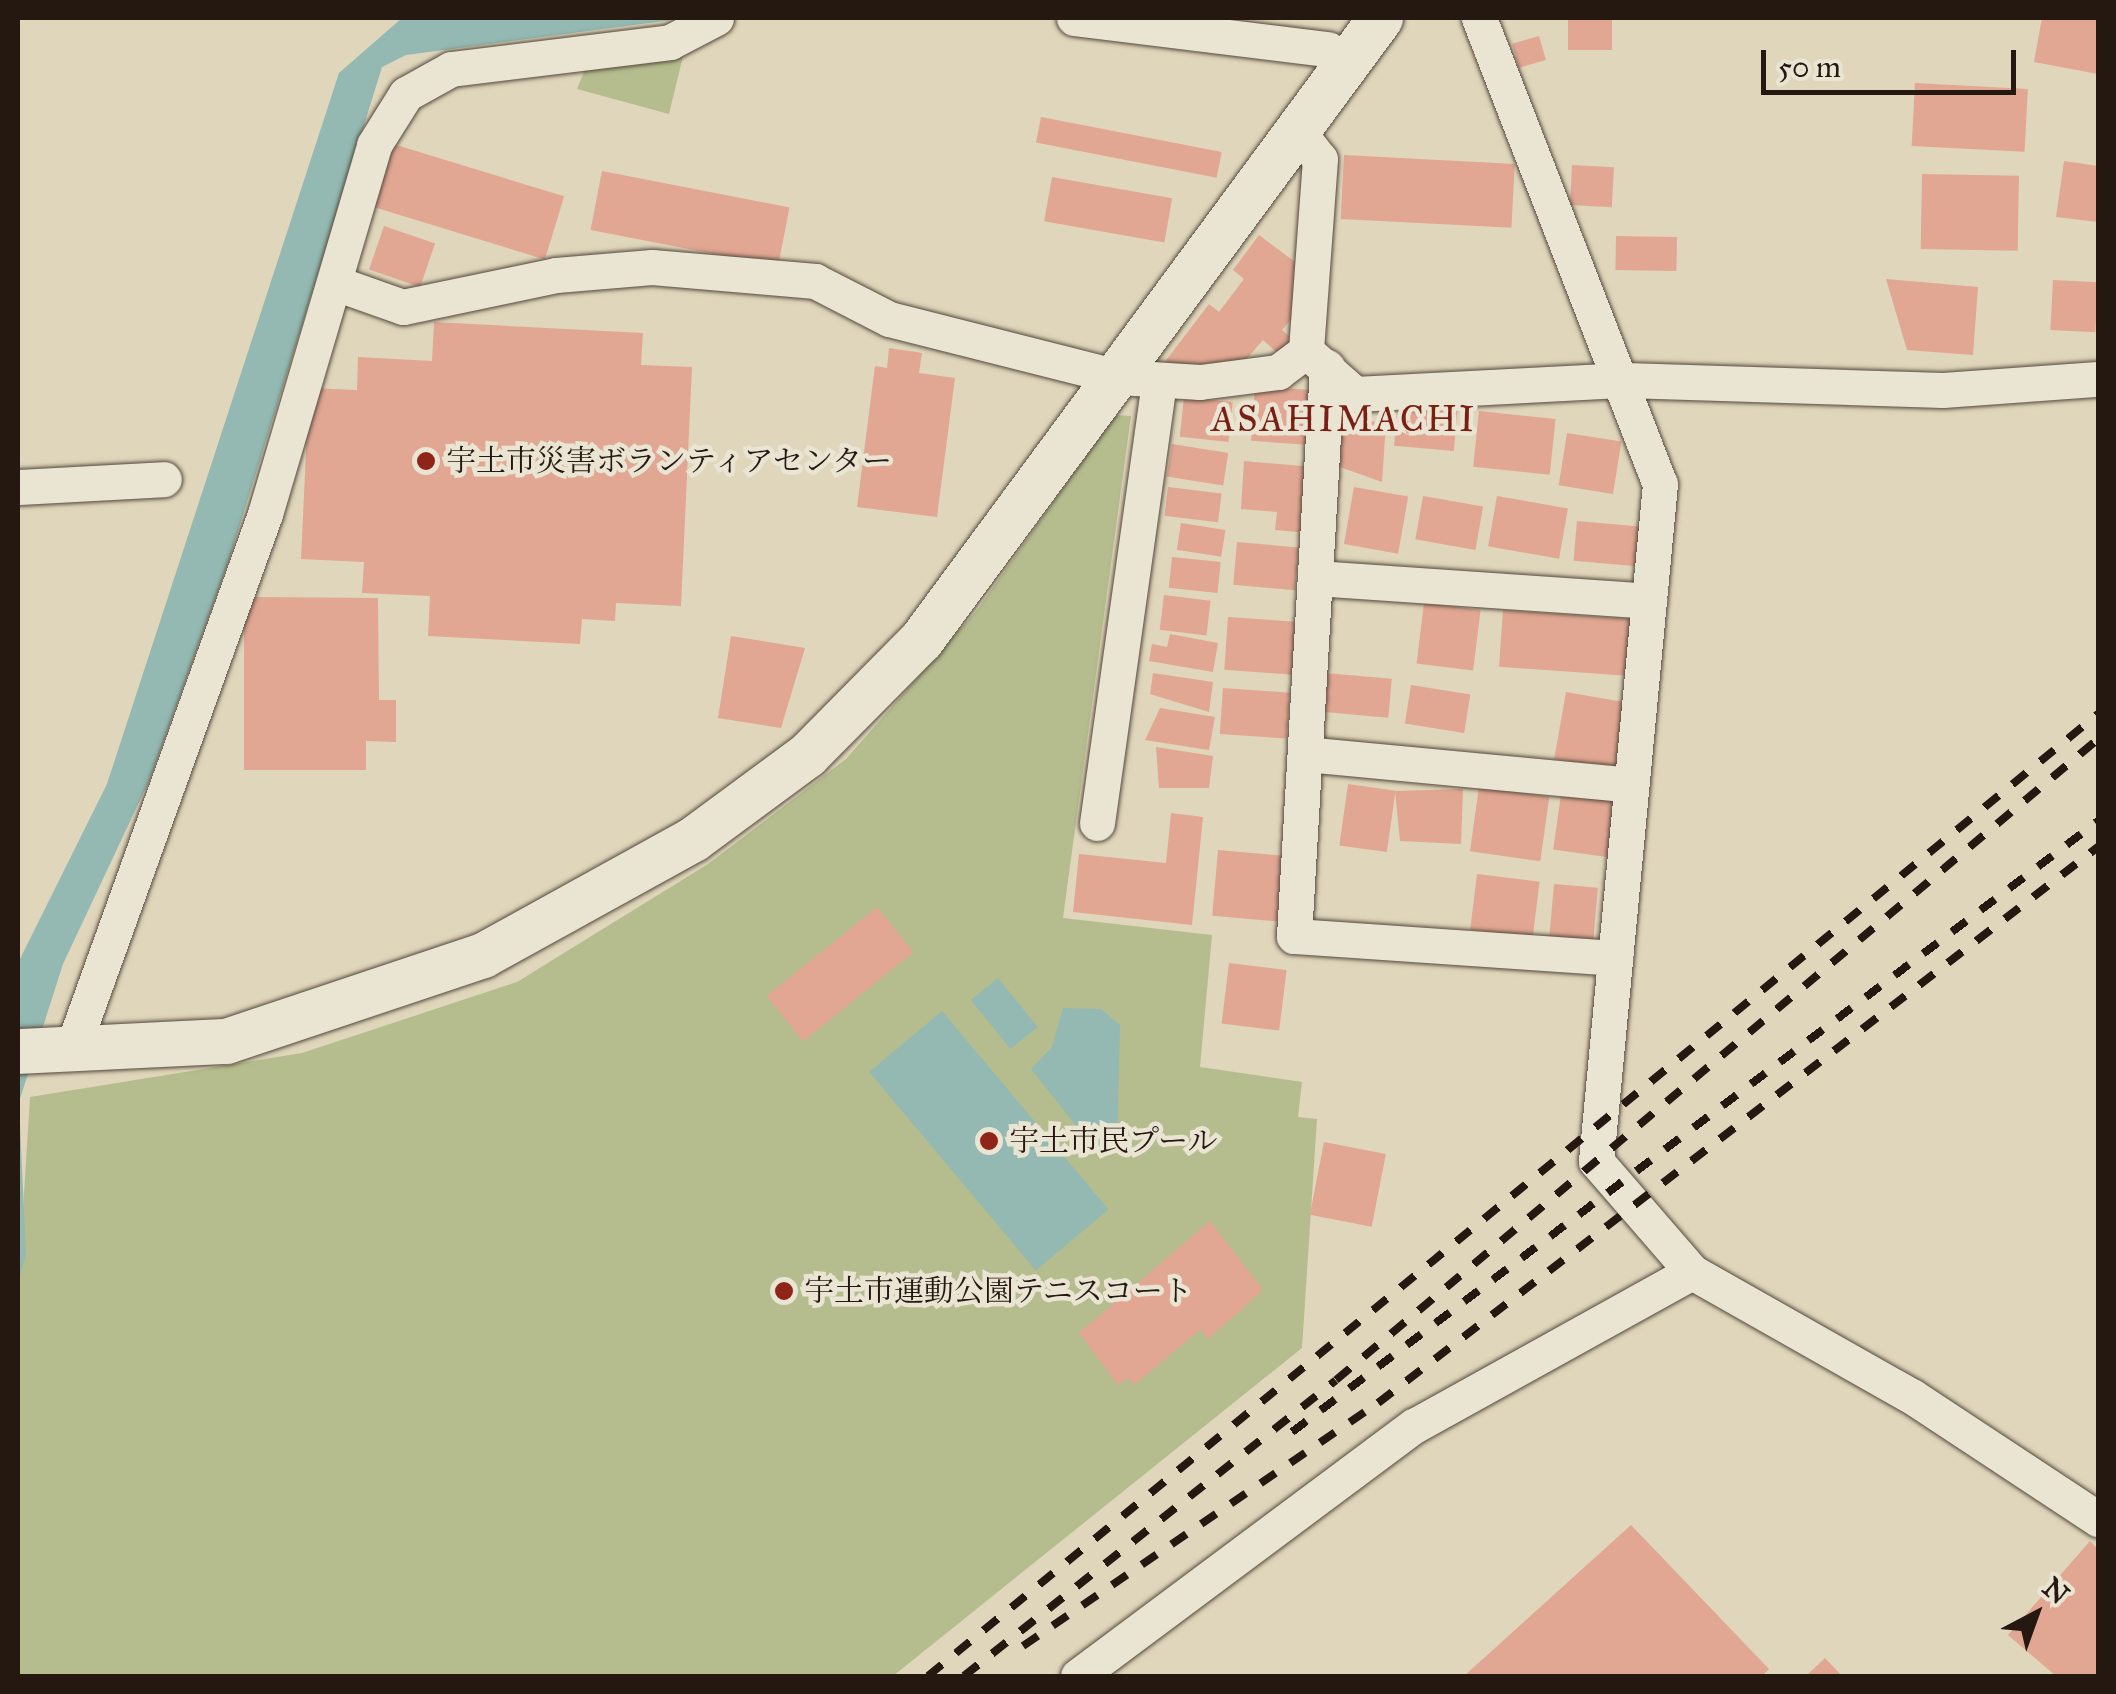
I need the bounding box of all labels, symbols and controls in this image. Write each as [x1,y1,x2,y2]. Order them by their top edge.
scale bar [1766,30,2021,92]
text: 50 m [1778,49,1841,85]
district label: ASAHIMACHI [1211,399,1477,441]
place label: 宇土市災害ボランティアセンター [446,443,896,479]
marker: 宇土市災害ボランティアセンター [415,450,437,472]
place label: 宇土市民プール [1009,1123,1218,1159]
marker: 宇土市民プール [978,1130,1000,1152]
place label: 宇土市運動公園テニスコート [804,1273,1194,1309]
marker: 宇土市運動公園テニスコート [773,1280,795,1302]
north arrow [1986,1564,2086,1664]
text: N [2036,1570,2076,1612]

